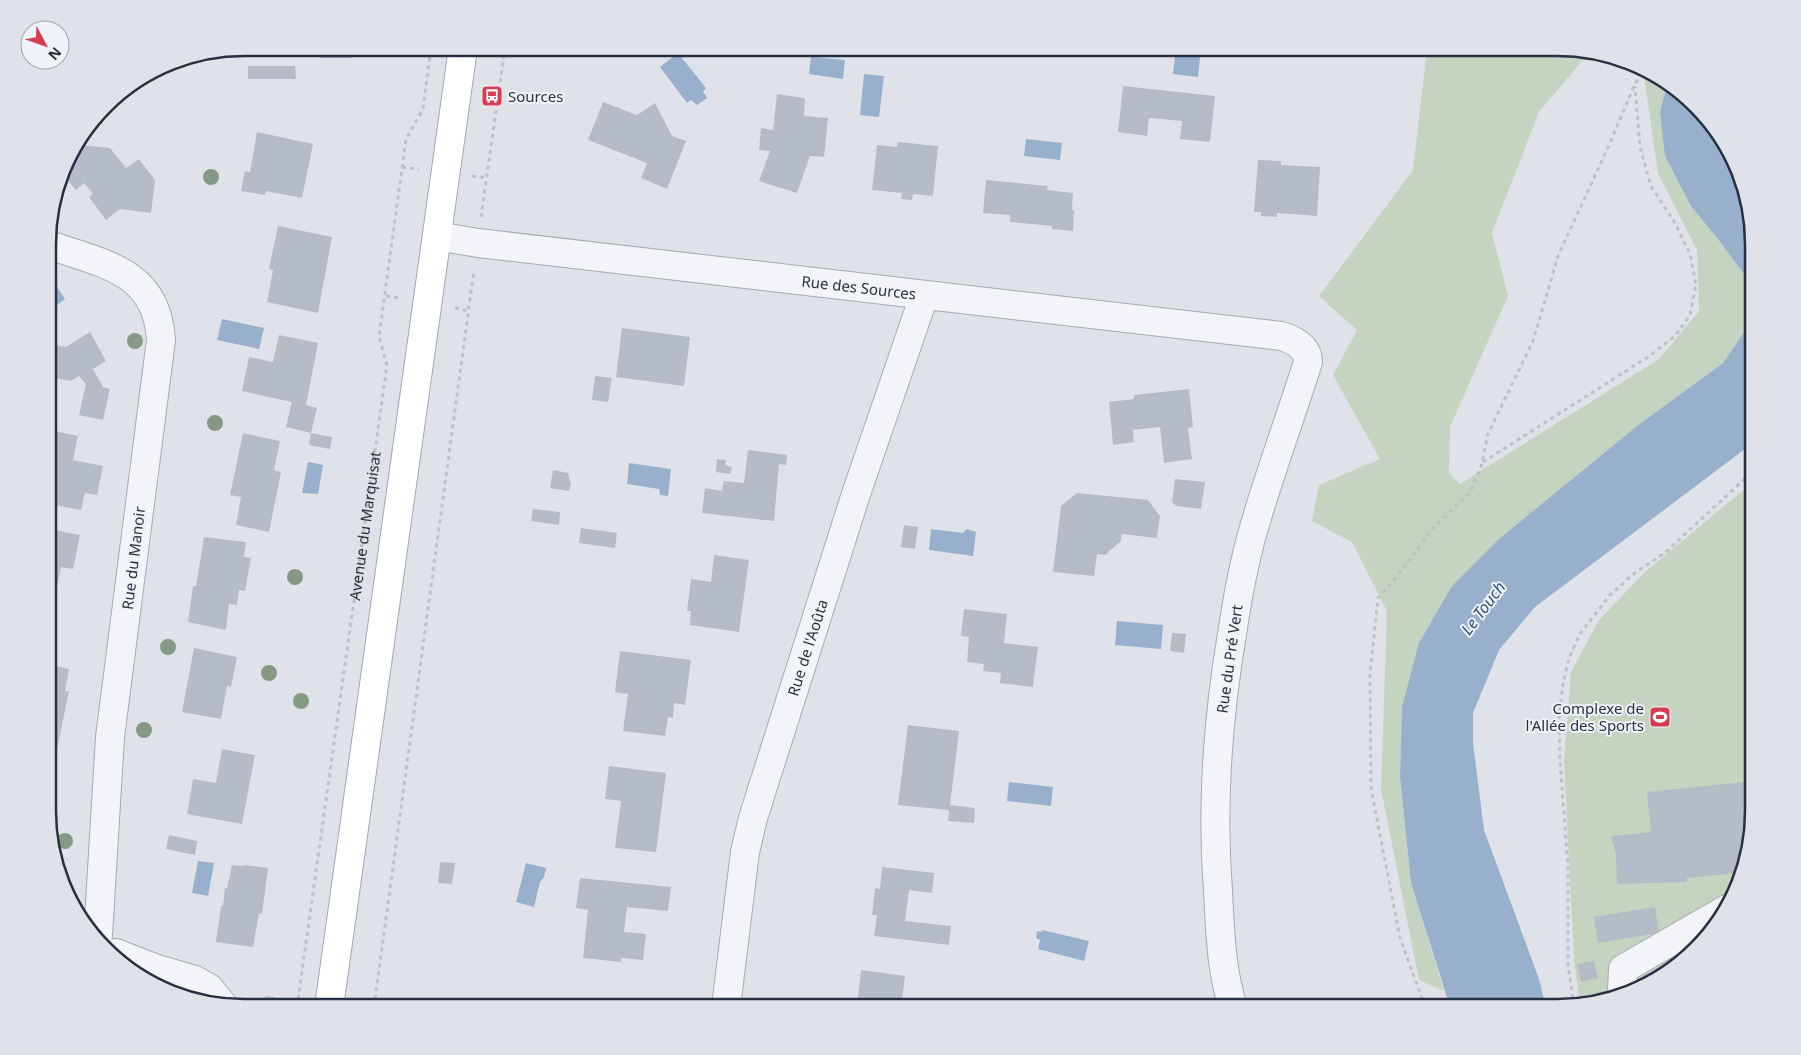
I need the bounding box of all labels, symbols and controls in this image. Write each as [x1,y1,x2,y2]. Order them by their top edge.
north arrow [20,20,70,70]
text: N [44,43,66,64]
bus stop icon: Sources [480,84,504,108]
place label: Sources [508,86,563,106]
street label: Rue des Sources [801,271,917,304]
street label: Avenue du Marquisat [344,449,385,602]
street label: Rue du Manoir [117,505,149,611]
water label: Le Touch [1456,577,1510,639]
street label: Rue de l'Aoûta [782,597,832,698]
street label: Rue du Pré Vert [1211,603,1247,715]
place label: Complexe de l'Allée des Sports [1526,698,1644,735]
sports icon: Complexe de l'Allée des Sports [1648,705,1672,729]

